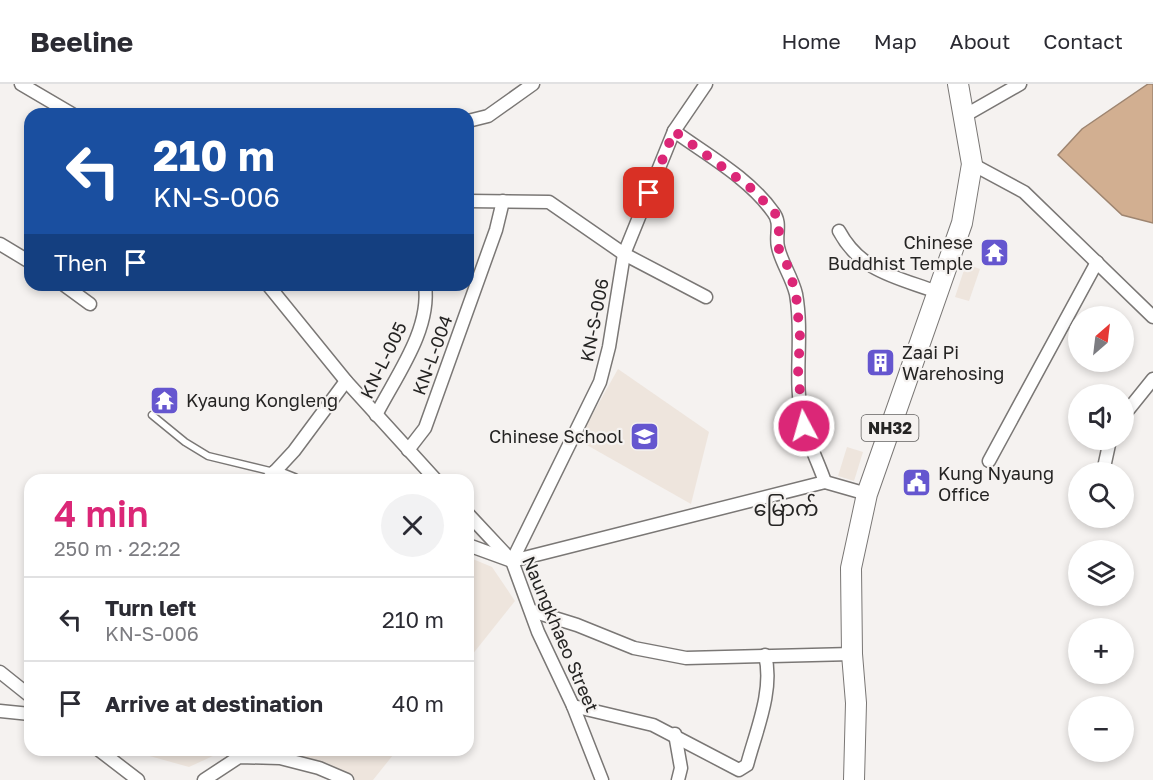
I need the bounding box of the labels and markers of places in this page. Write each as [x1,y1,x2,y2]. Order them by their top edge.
pin [623,167,674,218]
place label: Chinese Buddhist Temple [828,231,973,274]
temple icon: Chinese Buddhist Temple [978,236,1010,268]
place label: Zaai Pi Warehosing [902,341,1004,384]
building icon: Zaai Pi Warehosing [865,346,897,378]
temple icon: Kyaung Kongleng [149,384,181,416]
place label: Kyaung Kongleng [186,389,338,411]
school or university icon: Chinese School [628,420,660,452]
place label: Chinese School [489,425,623,447]
place label: Kung Nyaung Office [938,462,1054,505]
public building icon: Kung Nyaung Office [901,467,933,499]

